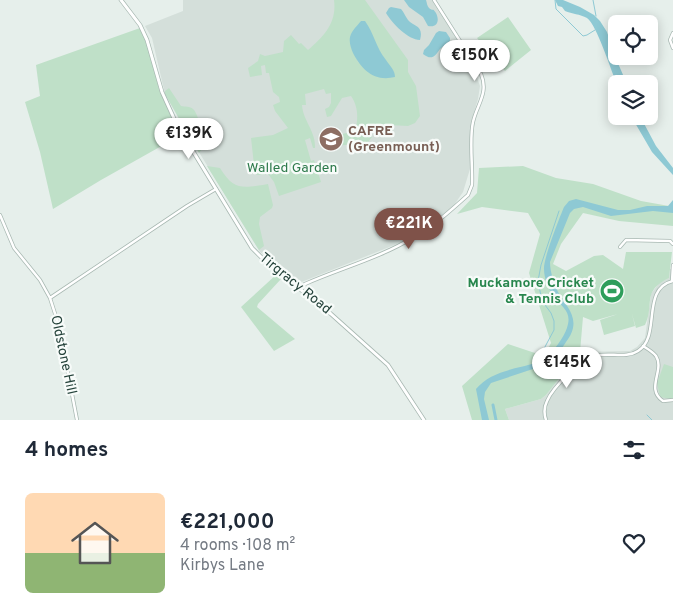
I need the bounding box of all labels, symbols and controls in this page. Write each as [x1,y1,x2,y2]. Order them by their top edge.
map controls [608,15,658,125]
button: locate [608,15,658,65]
pin: €150K [440,39,510,82]
text: €150K [451,46,499,66]
button: layers [608,75,658,125]
pin: €139K [154,118,224,160]
place label: CAFRE (Greenmount) [348,123,440,156]
text: €139K [165,124,213,144]
school or university icon: CAFRE (Greenmount) [318,126,344,152]
park label: Walled Garden [247,160,337,177]
pin: €221K [374,208,444,250]
text: €221K [385,214,433,234]
street label: Tirgracy Road [256,250,334,318]
place label: Muckamore Cricket & Tennis Club [468,275,594,308]
sports icon: Muckamore Cricket & Tennis Club [599,278,625,304]
street label: Oldstone Hill [46,314,80,396]
pin: €145K [532,346,602,389]
text: €145K [543,353,591,373]
icon: filters [620,436,648,464]
text: 4 homes [25,437,108,464]
text: €221,000 [180,509,274,536]
icon: home [65,513,125,573]
icon: heart [620,529,648,557]
text: 4 rooms · 108 m² [180,536,295,556]
text: Kirbys Lane [180,556,265,576]

